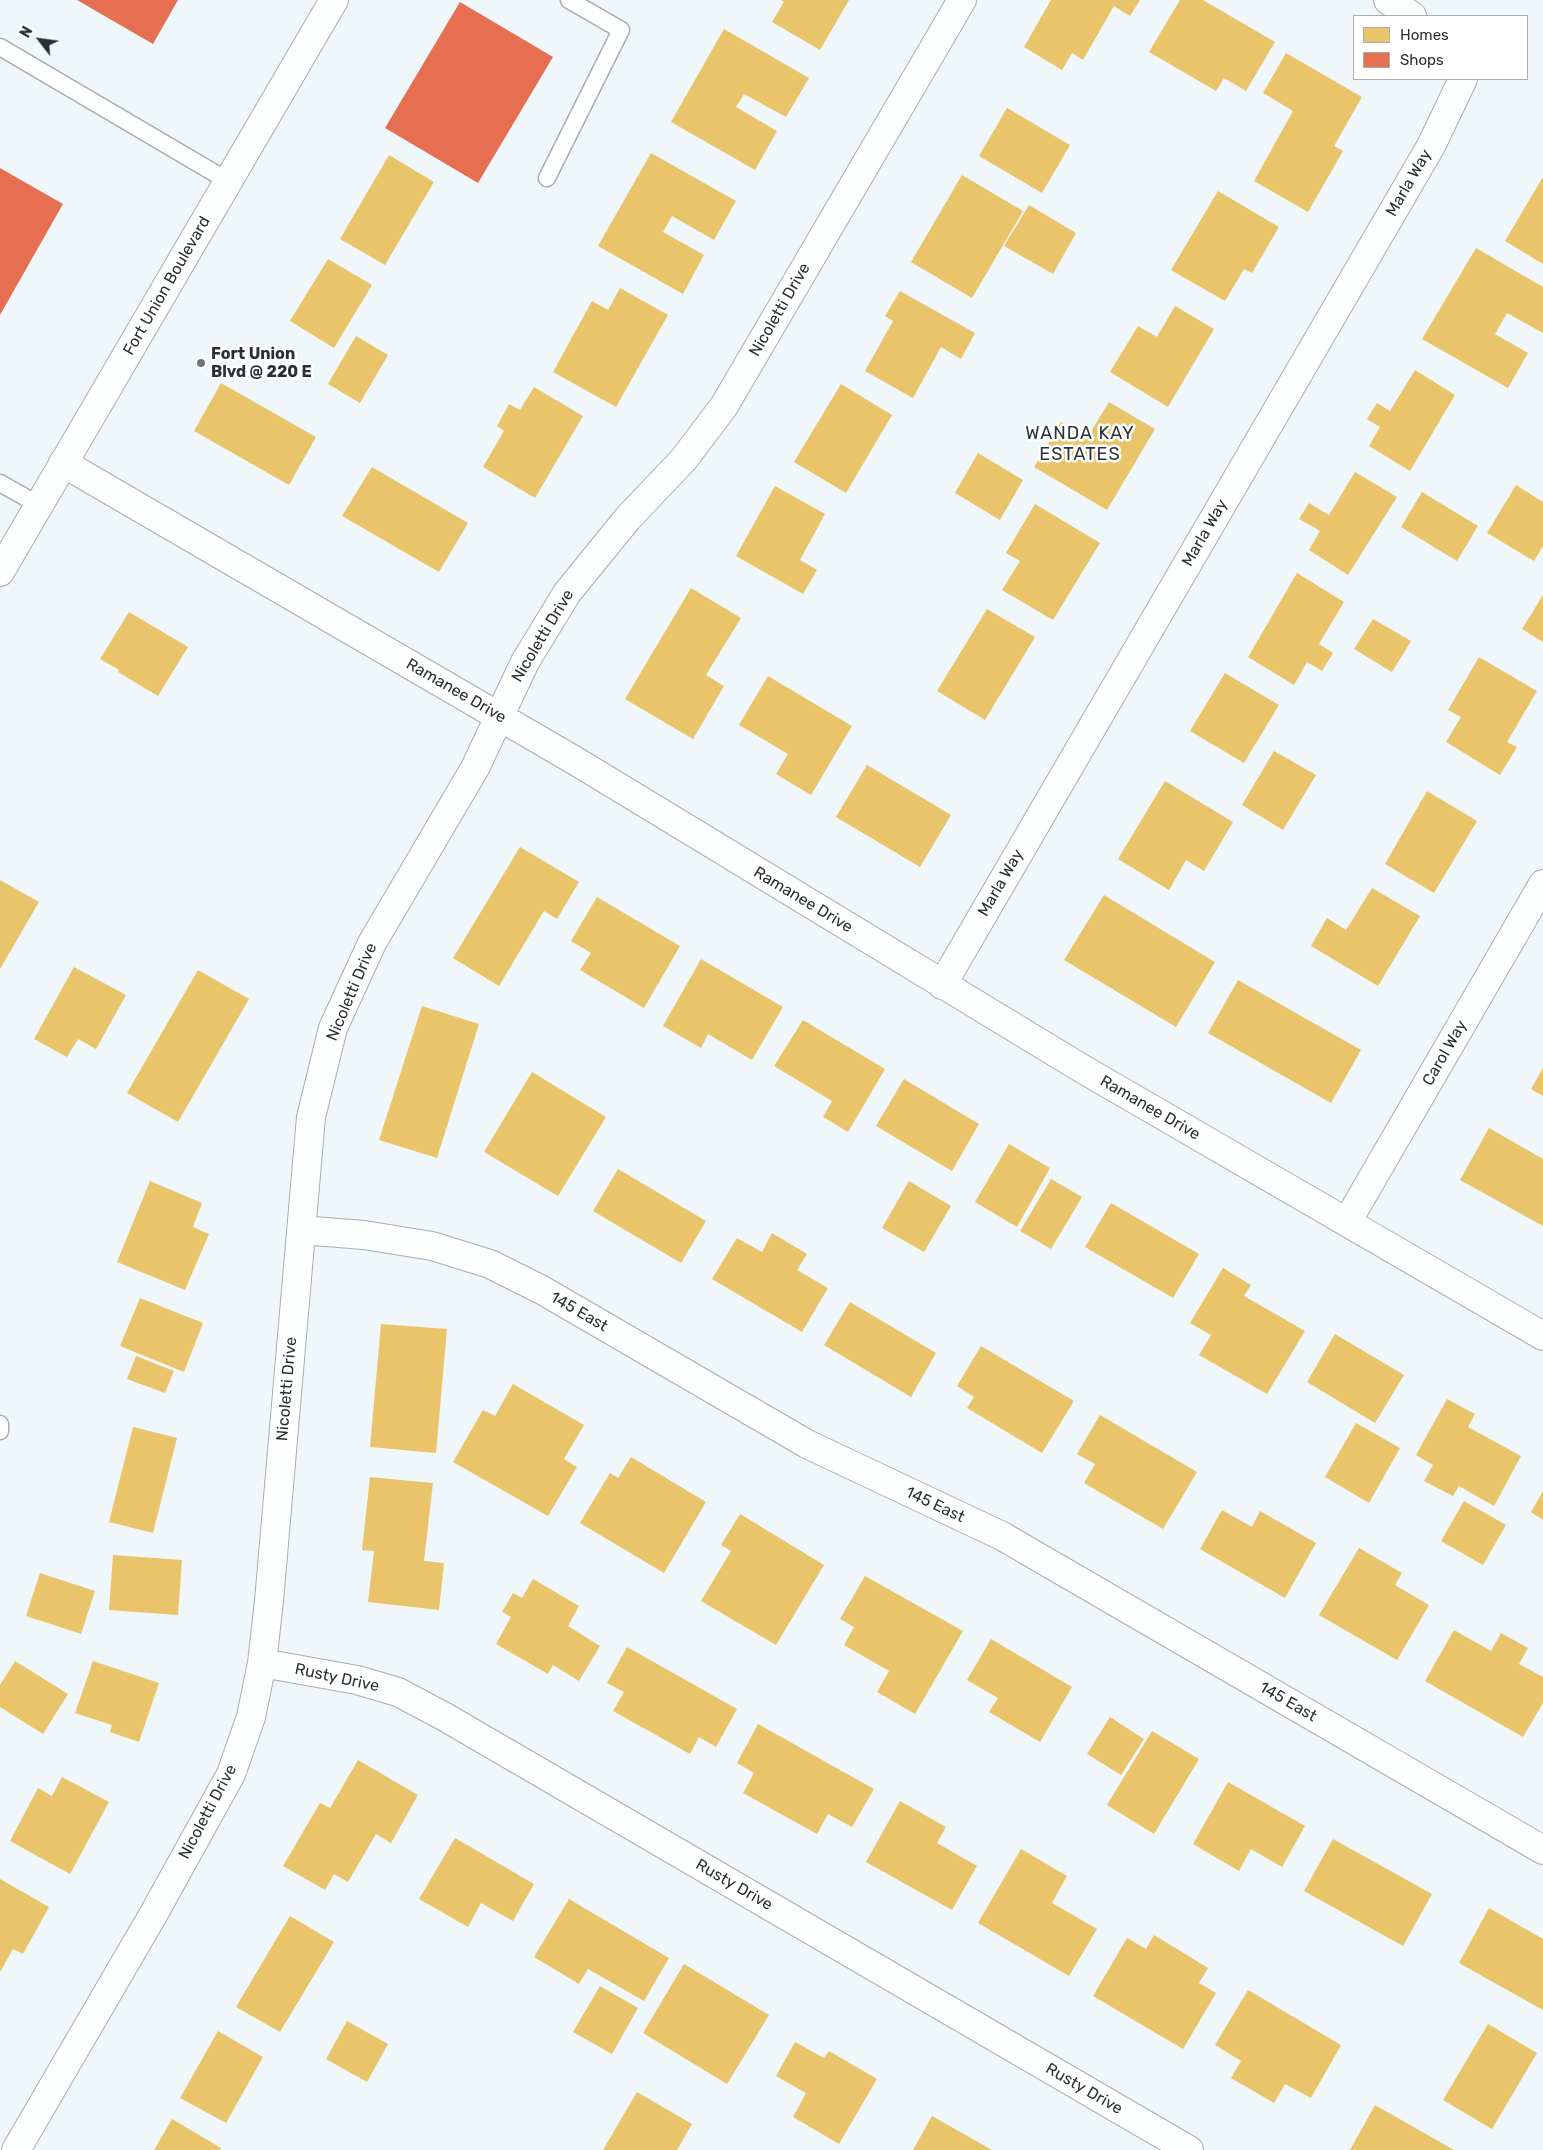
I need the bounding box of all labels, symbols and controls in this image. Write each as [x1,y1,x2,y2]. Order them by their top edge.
north arrow [15,15,65,65]
legend [1353,15,1528,80]
text: N [17,24,36,41]
text: Homes [1400,26,1449,44]
text: Shops [1400,51,1444,69]
street label: Marla Way [1382,146,1436,220]
street label: Fort Union Boulevard [119,213,215,359]
street label: Nicoletti Drive [746,260,814,360]
place label: Fort Union Blvd @ 220 E [211,344,312,382]
marker: Fort Union Blvd @ 220 E [195,357,207,369]
district label: WANDA KAY ESTATES [1024,423,1136,466]
street label: Marla Way [1178,496,1232,570]
street label: Nicoletti Drive [508,586,578,686]
street label: Ramanee Drive [403,655,509,727]
street label: Marla Way [974,846,1028,920]
street label: Ramanee Drive [750,863,856,937]
street label: Nicoletti Drive [323,940,381,1044]
street label: Carol Way [1419,1017,1471,1089]
street label: Ramanee Drive [1097,1072,1203,1144]
street label: 145 East [547,1288,611,1336]
street label: Nicoletti Drive [273,1336,301,1442]
street label: 145 East [902,1483,968,1527]
street label: Rusty Drive [293,1660,381,1696]
street label: 145 East [1256,1678,1320,1726]
street label: Nicoletti Drive [175,1761,241,1863]
street label: Rusty Drive [692,1855,776,1915]
street label: Rusty Drive [1042,2059,1126,2119]

